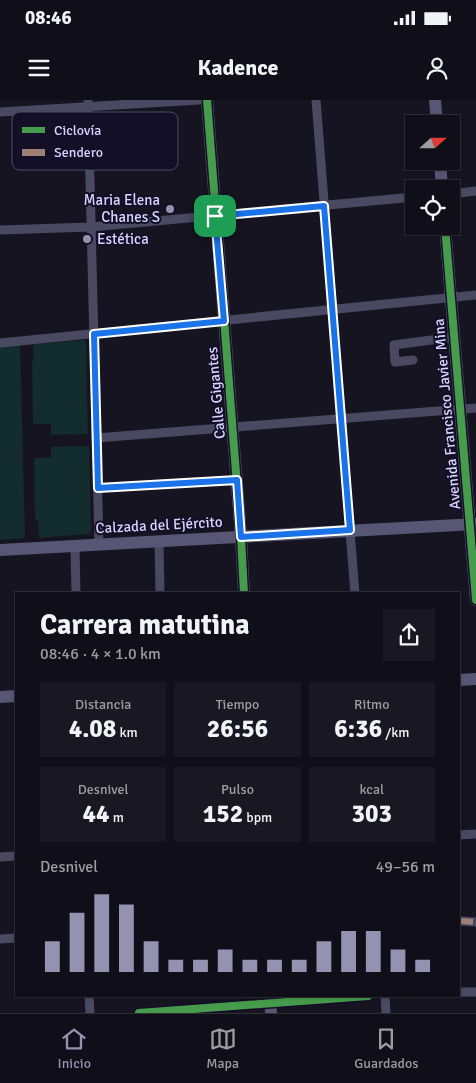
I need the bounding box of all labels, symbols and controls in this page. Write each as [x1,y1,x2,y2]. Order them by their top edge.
text: 08:46 [25,6,72,30]
icon: menu [25,54,53,82]
text: Kadence [198,54,278,81]
icon: person [423,54,451,82]
legend [12,112,178,170]
north arrow [405,115,460,170]
map controls [405,115,460,235]
text: Ciclovía [54,122,101,139]
text: Sendero [54,144,103,161]
button: locate [405,180,460,235]
place label: Maria Elena Chanes S [83,191,160,226]
pin [194,195,236,237]
icon: arrive [201,202,229,230]
marker: Maria Elena Chanes S [164,203,176,215]
place label: Estética [97,230,149,248]
marker: Estética [81,233,93,245]
street label: Avenida Francisco Javier Mina [430,318,464,510]
street label: Calle Gigantes [203,346,229,440]
street label: Calzada del Ejército [95,513,223,537]
text: Carrera matutina [40,608,250,642]
button: share [383,609,435,661]
text: 08:46 · 4 × 1.0 km [40,644,161,664]
text: Distancia [75,696,131,713]
text: Tiempo [216,696,259,713]
text: Ritmo [354,696,390,713]
text: 4.08 [69,713,116,744]
text: 26:56 [207,713,268,744]
text: 6:36 [334,713,382,744]
text: km [116,724,138,741]
text: /km [382,724,409,741]
text: Desnivel [78,781,129,798]
text: Pulso [221,781,254,798]
text: kcal [360,781,384,798]
text: 44 [83,798,110,829]
text: 152 [203,798,243,829]
text: 303 [352,798,392,829]
text: m [110,809,124,826]
text: bpm [243,809,272,826]
text: Desnivel [40,857,98,877]
text: 49–56 m [376,857,435,877]
tab: Inicio [58,1025,91,1072]
tab: Mapa [206,1025,239,1072]
tab: Guardados [354,1025,418,1072]

